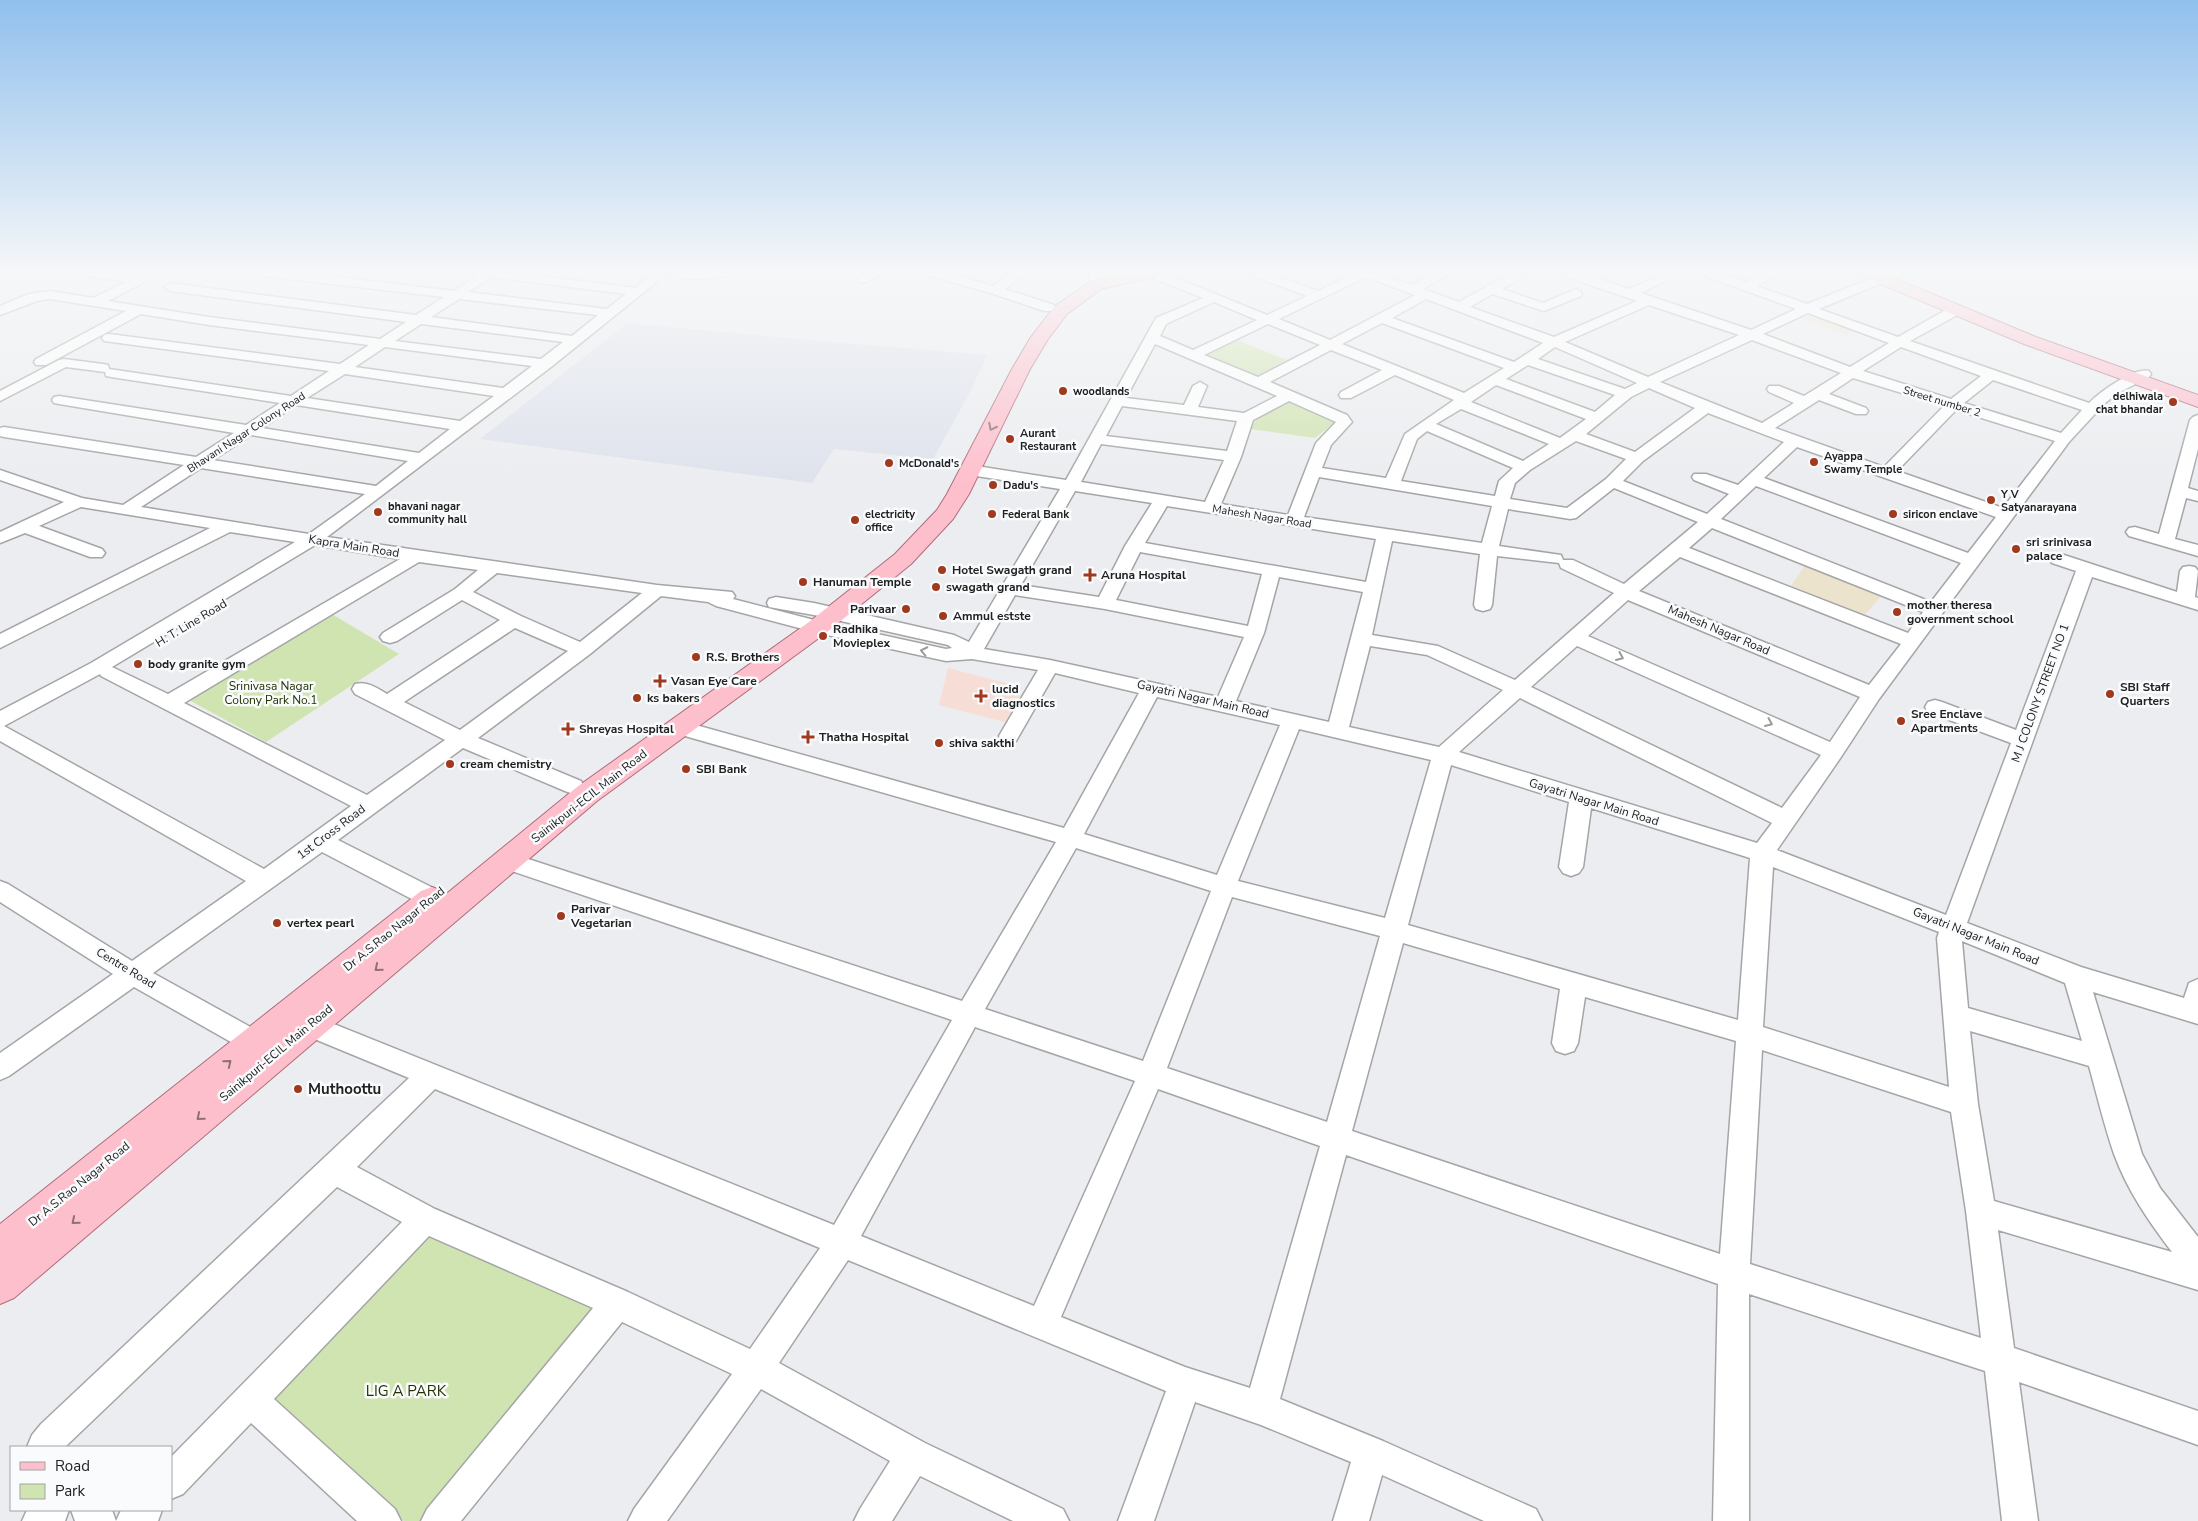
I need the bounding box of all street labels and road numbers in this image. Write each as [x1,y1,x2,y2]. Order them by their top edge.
street label: Street number 2 [1901,383,1982,420]
street label: Bhavani Nagar Colony Road [184,388,308,476]
street label: Mahesh Nagar Road [1211,501,1313,532]
street label: Kapra Main Road [307,531,401,561]
street label: H. T. Line Road [152,595,230,651]
street label: Mahesh Nagar Road [1666,601,1772,659]
street label: M J COLONY STREET NO 1 [2007,621,2073,765]
street label: Gayatri Nagar Main Road [1135,676,1271,722]
street label: Sainikpuri-ECIL Main Road [528,746,650,846]
street label: Gayatri Nagar Main Road [1527,775,1661,829]
street label: 1st Cross Road [294,801,368,863]
street label: Dr A.S.Rao Nagar Road [340,883,448,975]
street label: Gayatri Nagar Main Road [1910,903,2042,969]
street label: Centre Road [93,944,159,992]
street label: Sainikpuri-ECIL Main Road [216,1001,336,1105]
street label: Dr A.S.Rao Nagar Road [25,1138,133,1230]

